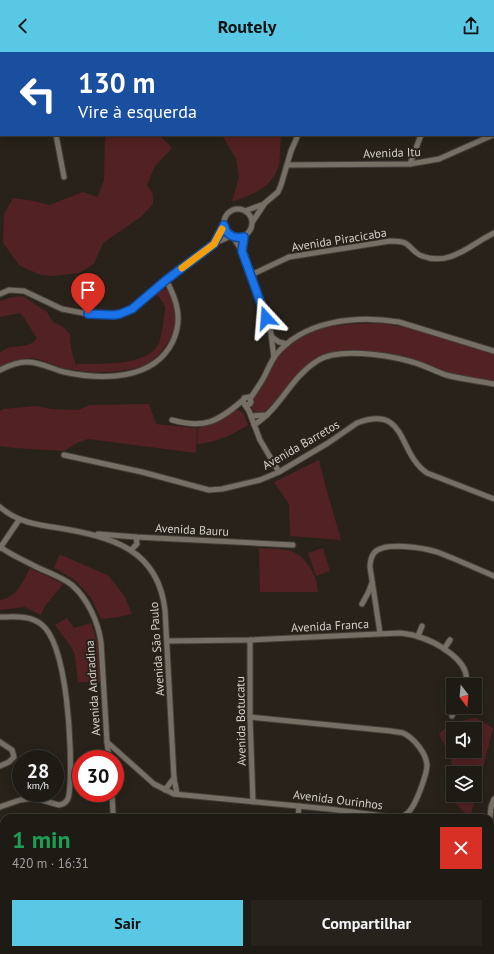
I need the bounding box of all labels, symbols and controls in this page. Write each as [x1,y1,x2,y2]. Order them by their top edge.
icon: back [12,15,34,37]
text: Routely [218,15,276,38]
icon: share [460,15,482,37]
text: 130 m [78,64,155,101]
icon: left [12,68,64,120]
text: Vire à esquerda [78,100,197,123]
street label: Avenida Itu [363,144,421,161]
street label: Avenida Piracicaba [290,225,388,254]
pin [71,273,105,314]
icon: arrive [77,279,99,301]
position arrow [245,297,287,339]
street label: Avenida Barretos [260,416,342,473]
street label: Avenida Bauru [155,520,229,539]
street label: Avenida São Paulo [146,601,167,697]
street label: Avenida Franca [291,616,369,635]
street label: Avenida Andradina [82,640,103,736]
street label: Avenida Botucatu [232,676,249,766]
north arrow [446,678,482,714]
map controls [446,678,482,802]
button: sound [446,722,482,758]
speed limit sign: 30 [72,750,124,802]
text: 28 [27,758,49,784]
button: layers [446,766,482,802]
text: km/h [27,779,49,792]
street label: Avenida Ourinhos [292,787,384,812]
text: 1 min [12,824,71,855]
button: close [440,827,482,869]
text: 420 m · 16:31 [12,855,89,872]
button: Sair [12,900,243,946]
button: Compartilhar [251,900,482,946]

